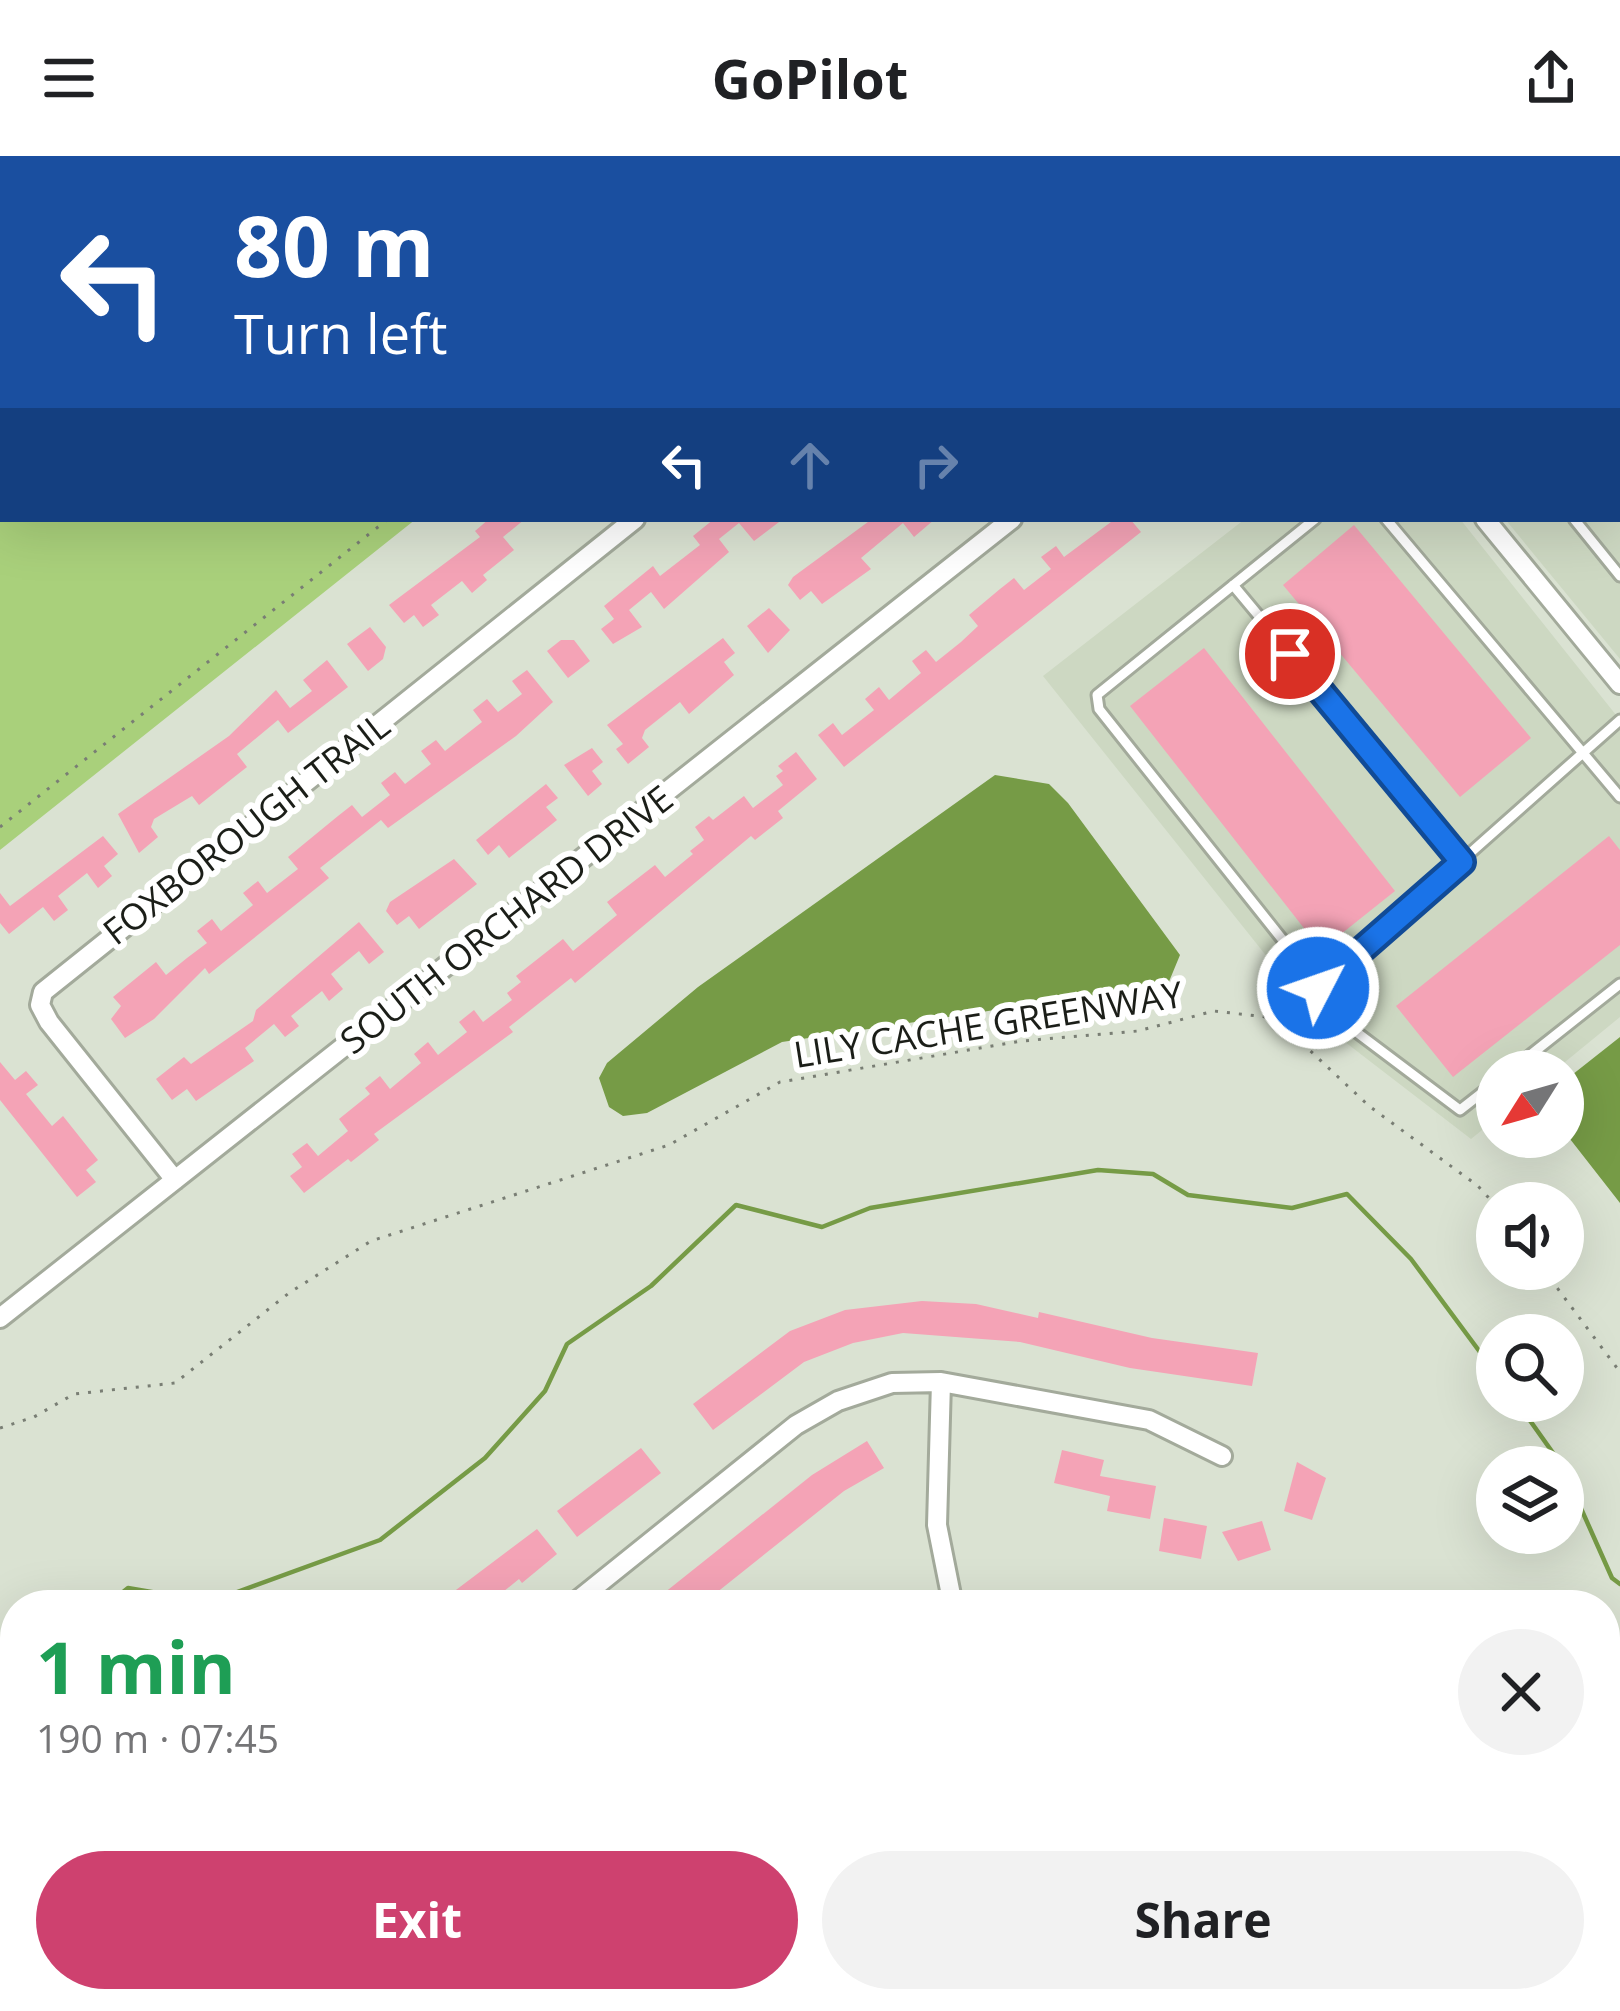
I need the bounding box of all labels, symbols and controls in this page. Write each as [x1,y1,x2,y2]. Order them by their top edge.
text: GoPilot [712,41,908,115]
icon: menu [36,45,102,111]
icon: share [1518,45,1584,111]
text: 80 m [234,187,434,302]
icon: left [36,204,192,360]
text: Turn left [234,296,447,370]
icon: left [651,432,717,498]
icon: ahead [777,432,843,498]
icon: right [903,432,969,498]
pin [1239,603,1341,705]
icon: arrive [1257,621,1323,687]
street label: FOXBOROUGH TRAIL [93,701,399,955]
street label: SOUTH ORCHARD DRIVE [330,774,682,1064]
position arrow [1255,925,1381,1051]
street label: LILY CACHE GREENWAY [790,969,1187,1079]
north arrow [1476,1050,1584,1158]
map controls [1476,1050,1584,1554]
button: sound [1476,1182,1584,1290]
button: search [1476,1314,1584,1422]
button: layers [1476,1446,1584,1554]
text: 1 min [36,1617,236,1715]
button: close [1458,1629,1584,1755]
text: 190 m · 07:45 [36,1711,279,1764]
button: Exit [36,1851,798,1989]
button: Share [822,1851,1584,1989]

